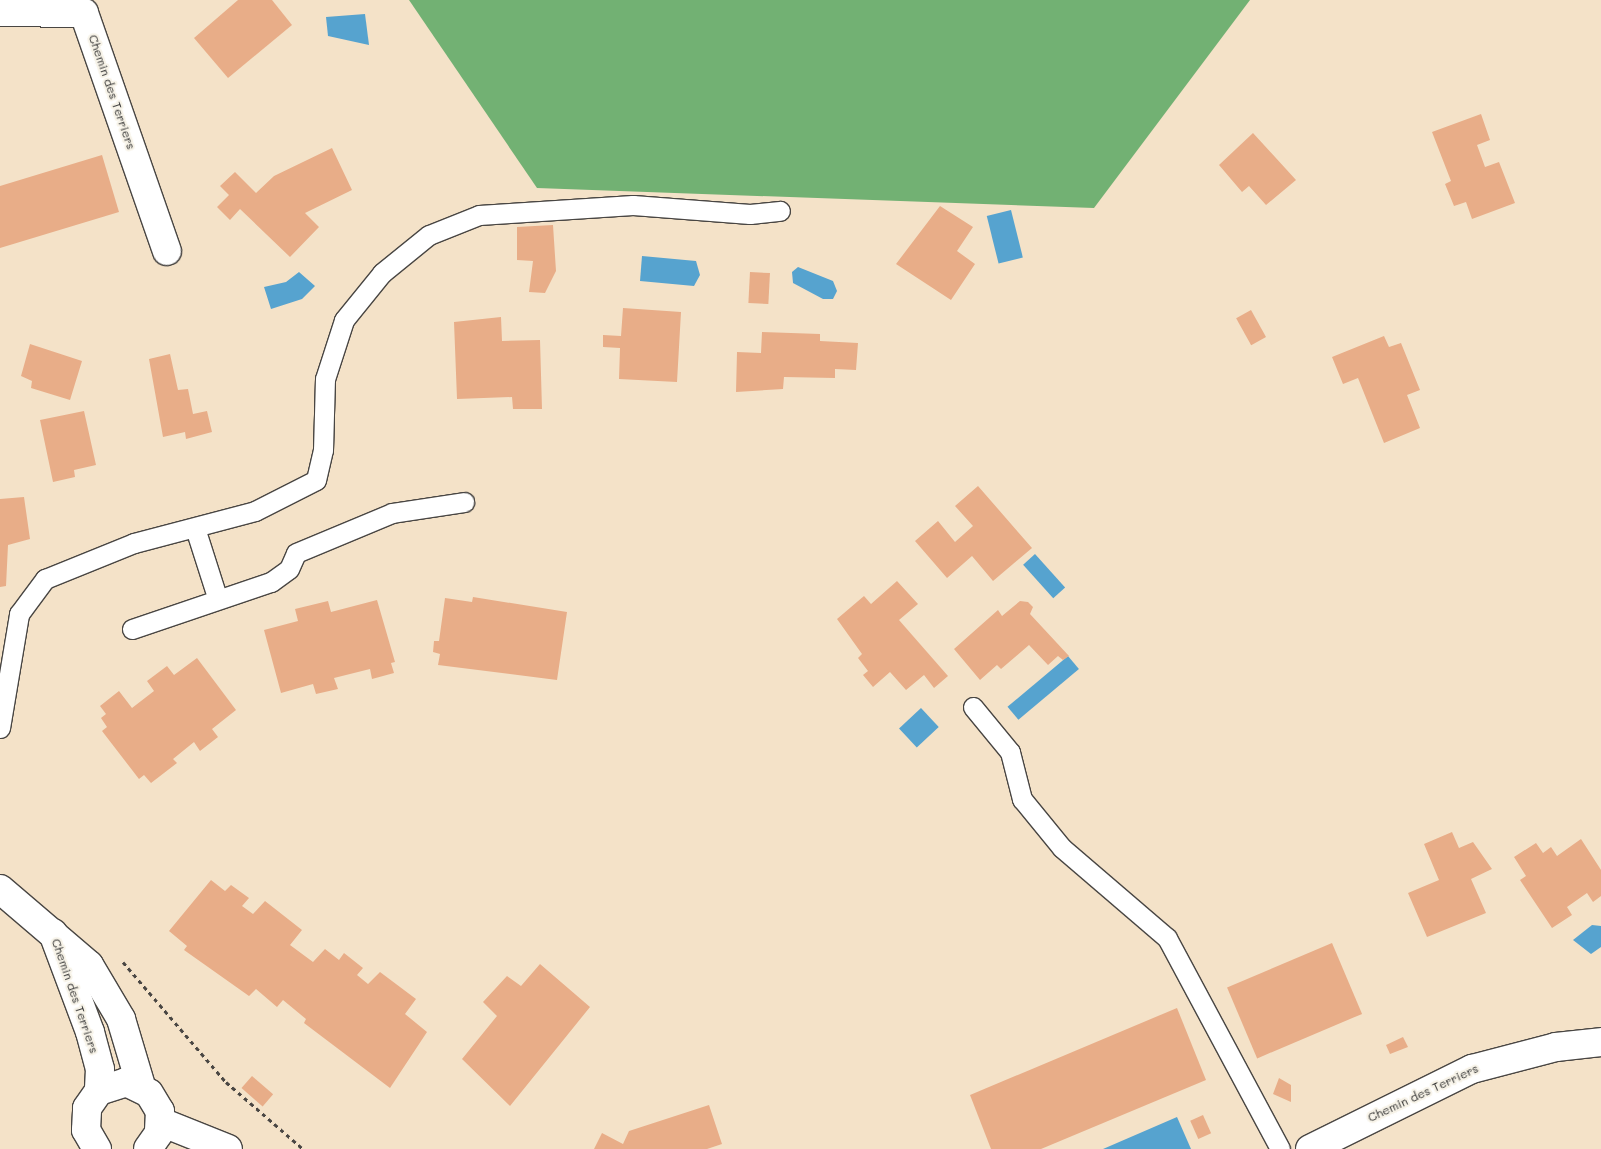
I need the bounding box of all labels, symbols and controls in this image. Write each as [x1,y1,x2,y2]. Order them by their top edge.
street label: Chemin des Terriers [86,33,138,151]
street label: Chemin des Terriers [49,937,101,1055]
street label: Chemin des Terriers [1365,1061,1481,1125]

